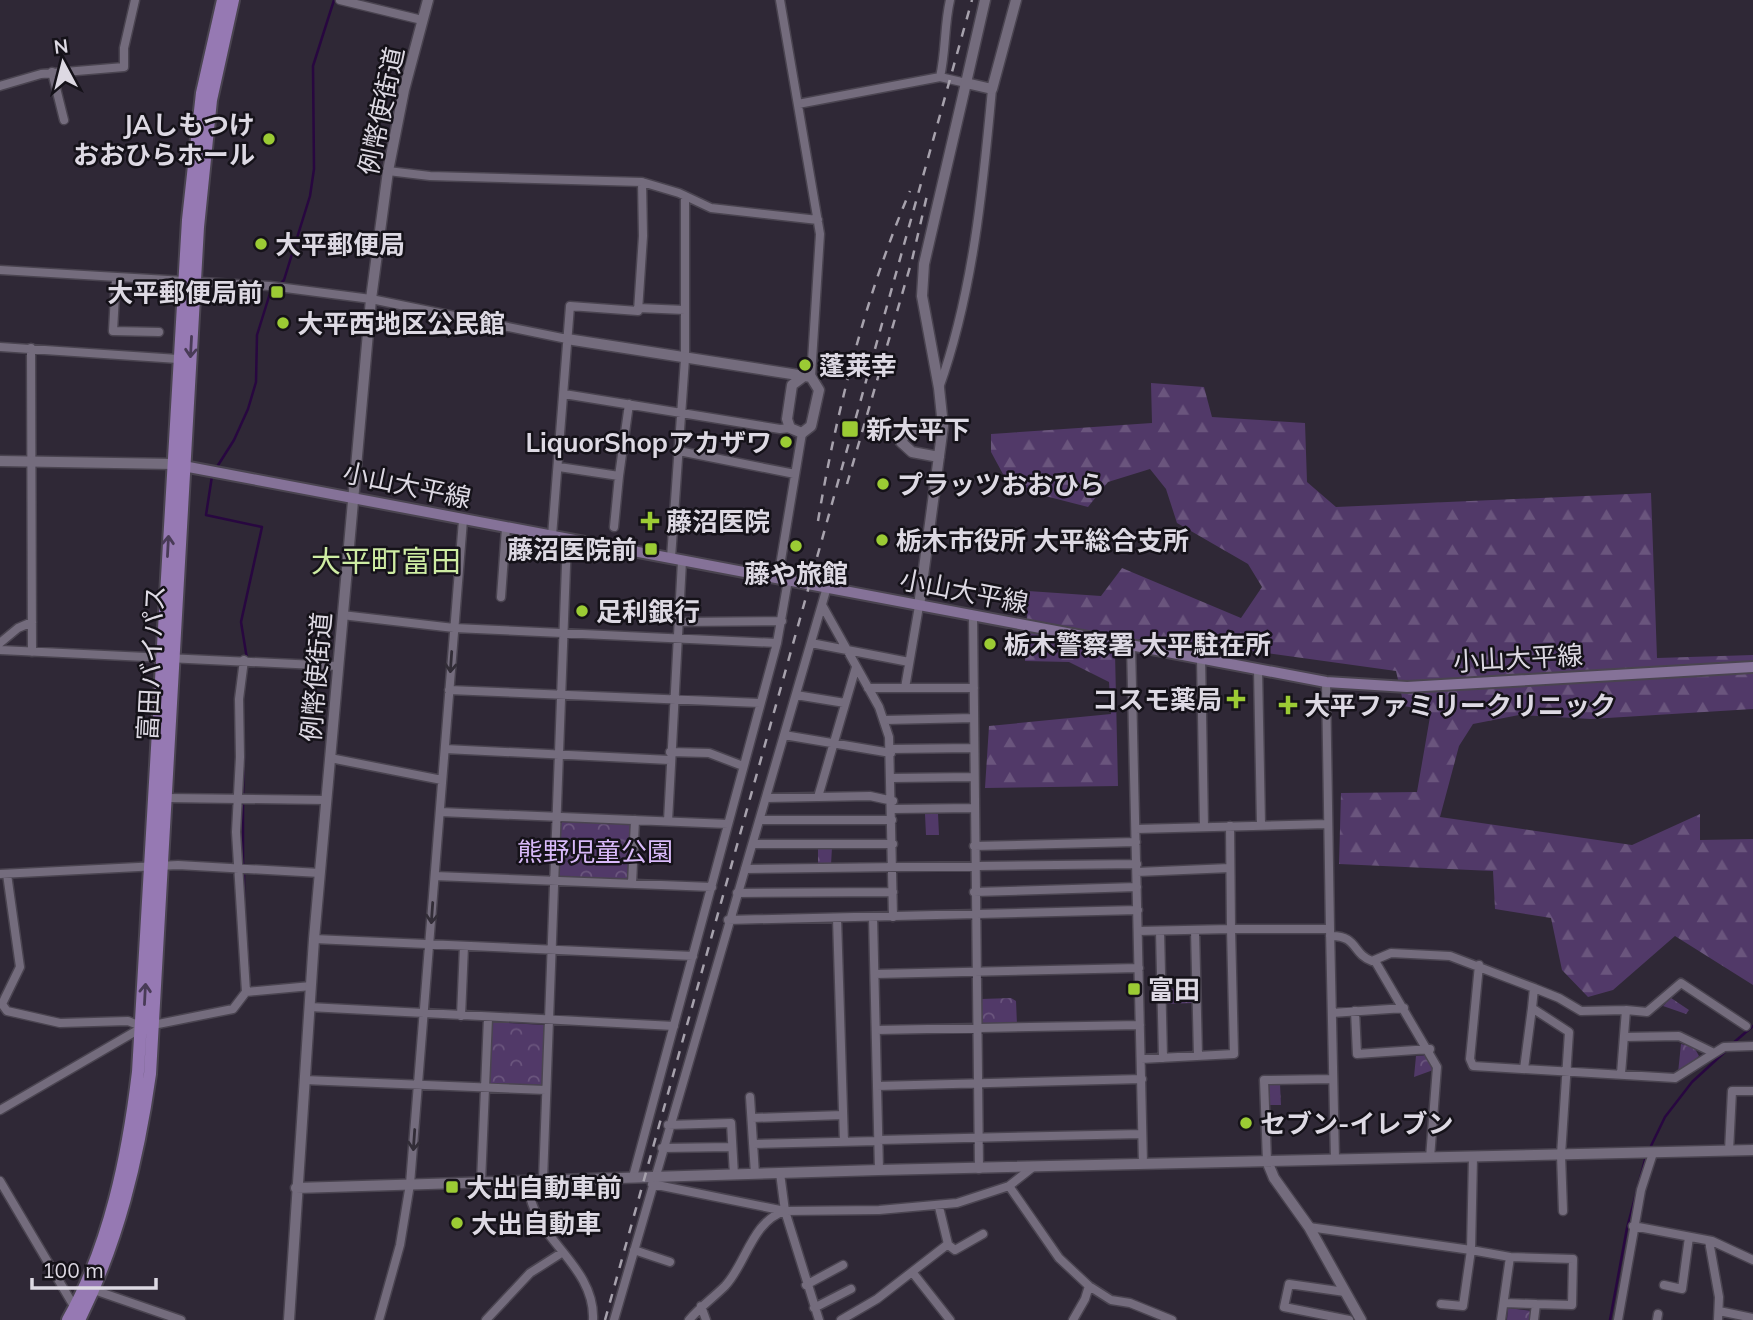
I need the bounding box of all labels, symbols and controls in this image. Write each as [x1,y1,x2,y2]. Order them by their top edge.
north arrow [28,28,98,98]
text: N [52,33,70,59]
street label: 例幣使街道 [351,44,411,178]
place label: JAしもつけ おおひらホール [73,108,255,171]
marker: JAしもつけ おおひらホール [261,131,277,147]
place label: 大平郵便局 [275,228,405,261]
marker: 大平郵便局 [253,236,269,252]
place label: 大平郵便局前 [107,276,263,309]
marker: 大平郵便局前 [269,284,285,300]
place label: 大平西地区公民館 [297,307,505,340]
marker: 大平西地区公民館 [275,315,291,331]
one-way arrow [184,336,197,359]
place label: 蓬莱幸 [819,349,897,382]
marker: 蓬莱幸 [797,357,813,373]
place label: 新大平下 [866,413,970,446]
marker: 新大平下 [840,419,860,439]
place label: LiquorShopアカザワ [525,426,772,459]
marker: LiquorShopアカザワ [778,434,794,450]
street label: 小山大平線 [340,455,474,515]
place label: プラッツおおひら [897,468,1105,501]
marker: プラッツおおひら [875,476,891,492]
place label: 藤沼医院 [666,505,770,538]
marker: 藤沼医院 [640,511,660,531]
place label: 栃木市役所 大平総合支所 [896,524,1189,557]
marker: 栃木市役所 大平総合支所 [874,532,890,548]
place label: 藤沼医院前 [507,533,637,566]
one-way arrow [162,535,175,558]
marker: 藤や旅館 [788,538,804,554]
marker: 藤沼医院前 [643,541,659,557]
district label: 大平町富田 [311,542,461,580]
place label: 藤や旅館 [744,557,848,590]
street label: 小山大平線 [897,562,1031,620]
street label: 富田バイパス [130,585,172,741]
place label: 足利銀行 [596,595,700,628]
marker: 足利銀行 [574,603,590,619]
street label: 例幣使街道 [294,611,338,743]
place label: 栃木警察署 大平駐在所 [1004,628,1271,661]
marker: 栃木警察署 大平駐在所 [982,636,998,652]
street label: 小山大平線 [1452,638,1584,678]
one-way arrow [445,650,458,673]
place label: コスモ薬局 [1092,683,1222,716]
place label: 大平ファミリークリニック [1304,689,1616,722]
marker: コスモ薬局 [1228,691,1244,707]
marker: 大平ファミリークリニック [1278,695,1298,715]
park label: 熊野児童公園 [517,835,673,868]
one-way arrow [425,901,438,924]
place label: 富田 [1148,973,1200,1006]
marker: 富田 [1126,981,1142,997]
one-way arrow [138,982,151,1005]
place label: セブン-イレブン [1260,1107,1453,1140]
marker: セブン-イレブン [1238,1115,1254,1131]
one-way arrow [407,1128,420,1150]
place label: 大出自動車前 [466,1171,622,1204]
marker: 大出自動車前 [444,1179,460,1195]
place label: 大出自動車 [471,1207,601,1240]
marker: 大出自動車 [449,1215,465,1231]
scale bar [32,1246,156,1290]
text: 100 m [42,1257,104,1283]

